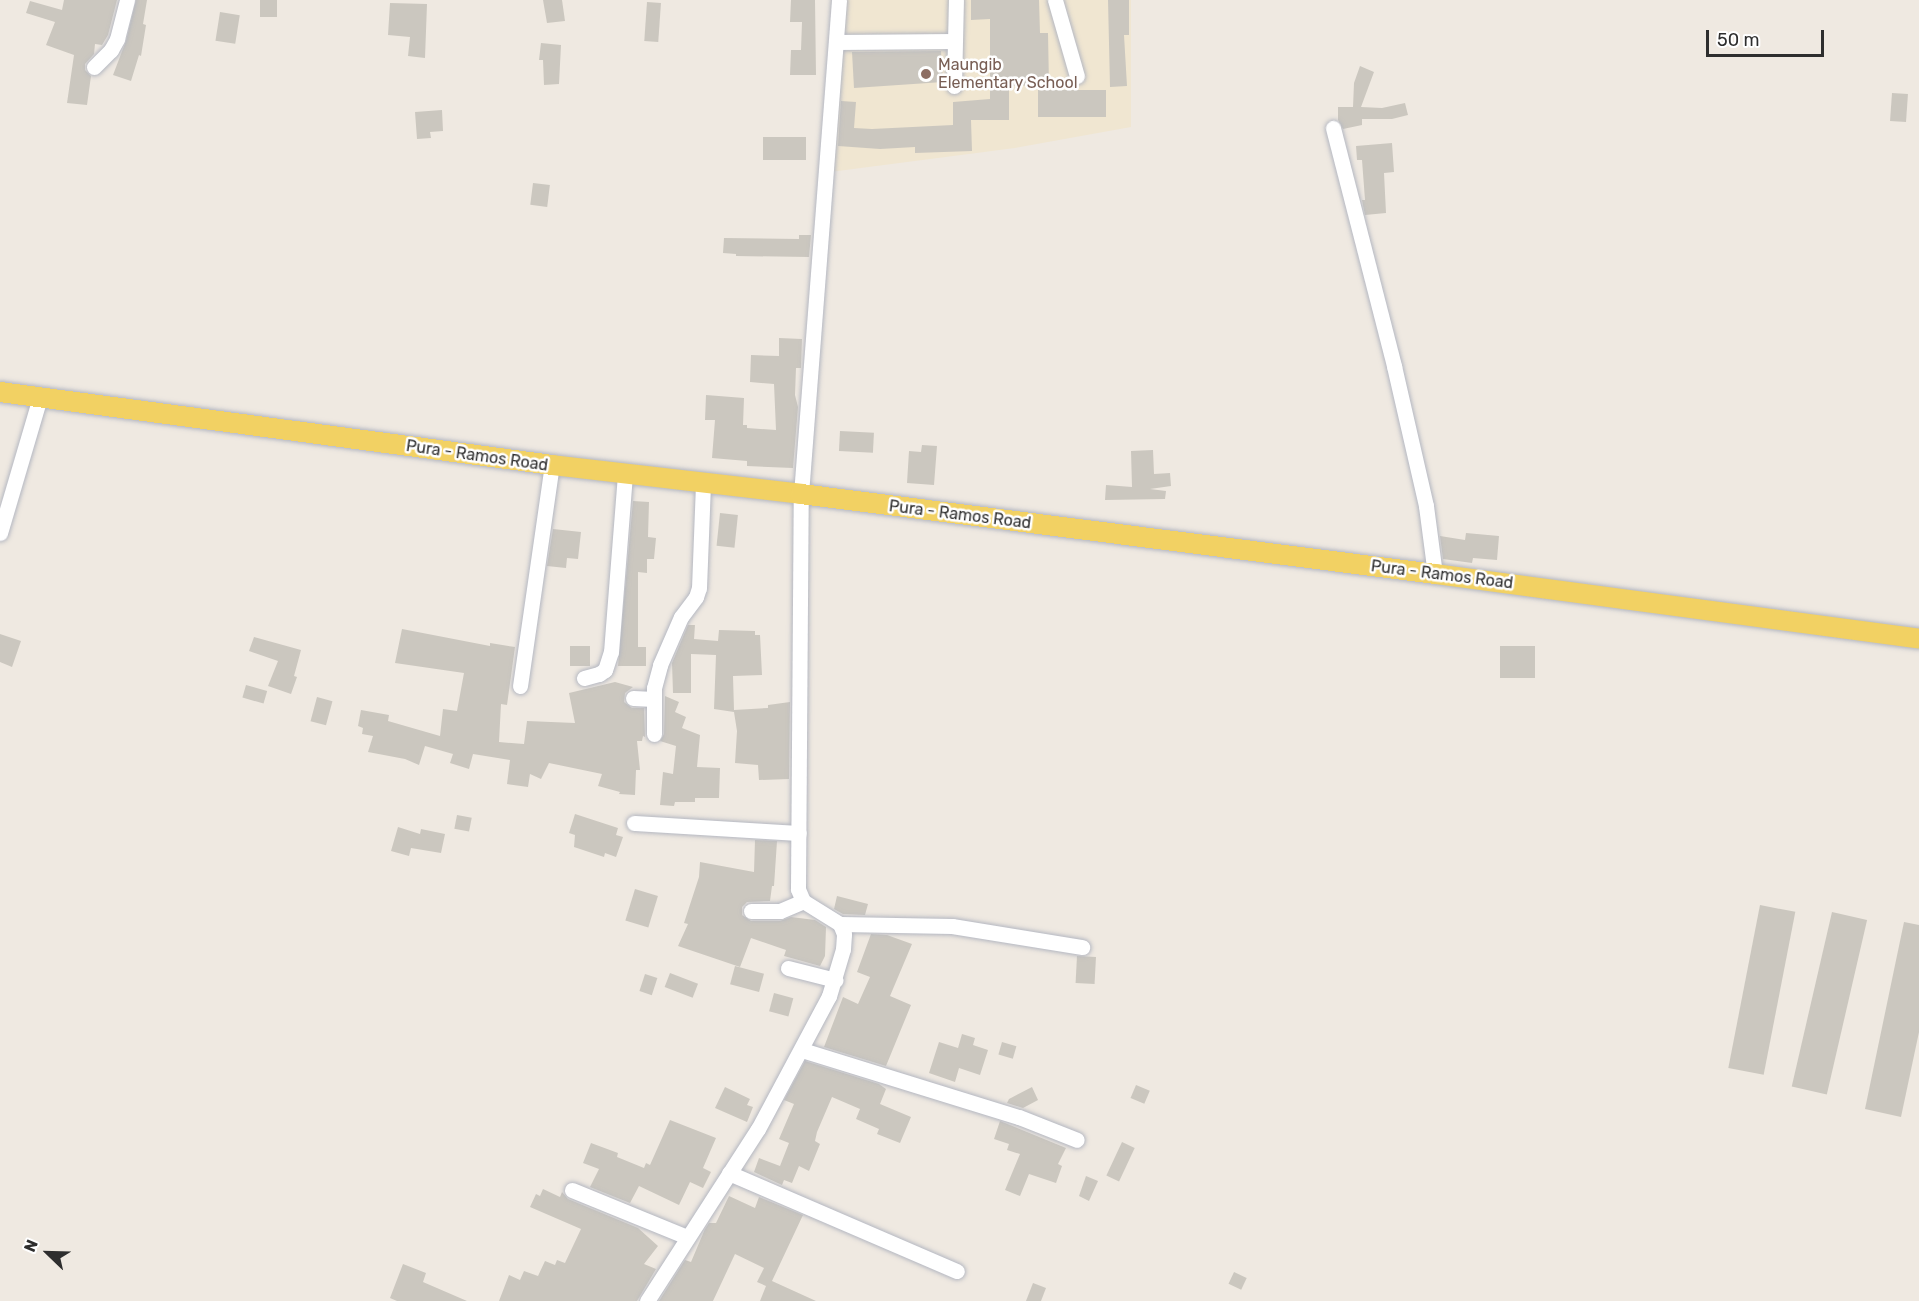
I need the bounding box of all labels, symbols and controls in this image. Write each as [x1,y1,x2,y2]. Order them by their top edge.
scale bar [1709,18,1828,56]
text: 50 m [1717,29,1760,51]
place label: Maungib Elementary School [938,55,1078,93]
marker: Maungib Elementary School [919,67,933,81]
street label: Pura - Ramos Road [405,437,549,475]
street label: Pura - Ramos Road [888,497,1032,533]
street label: Pura - Ramos Road [1370,557,1514,593]
north arrow [18,1223,78,1283]
text: N [20,1237,42,1255]

